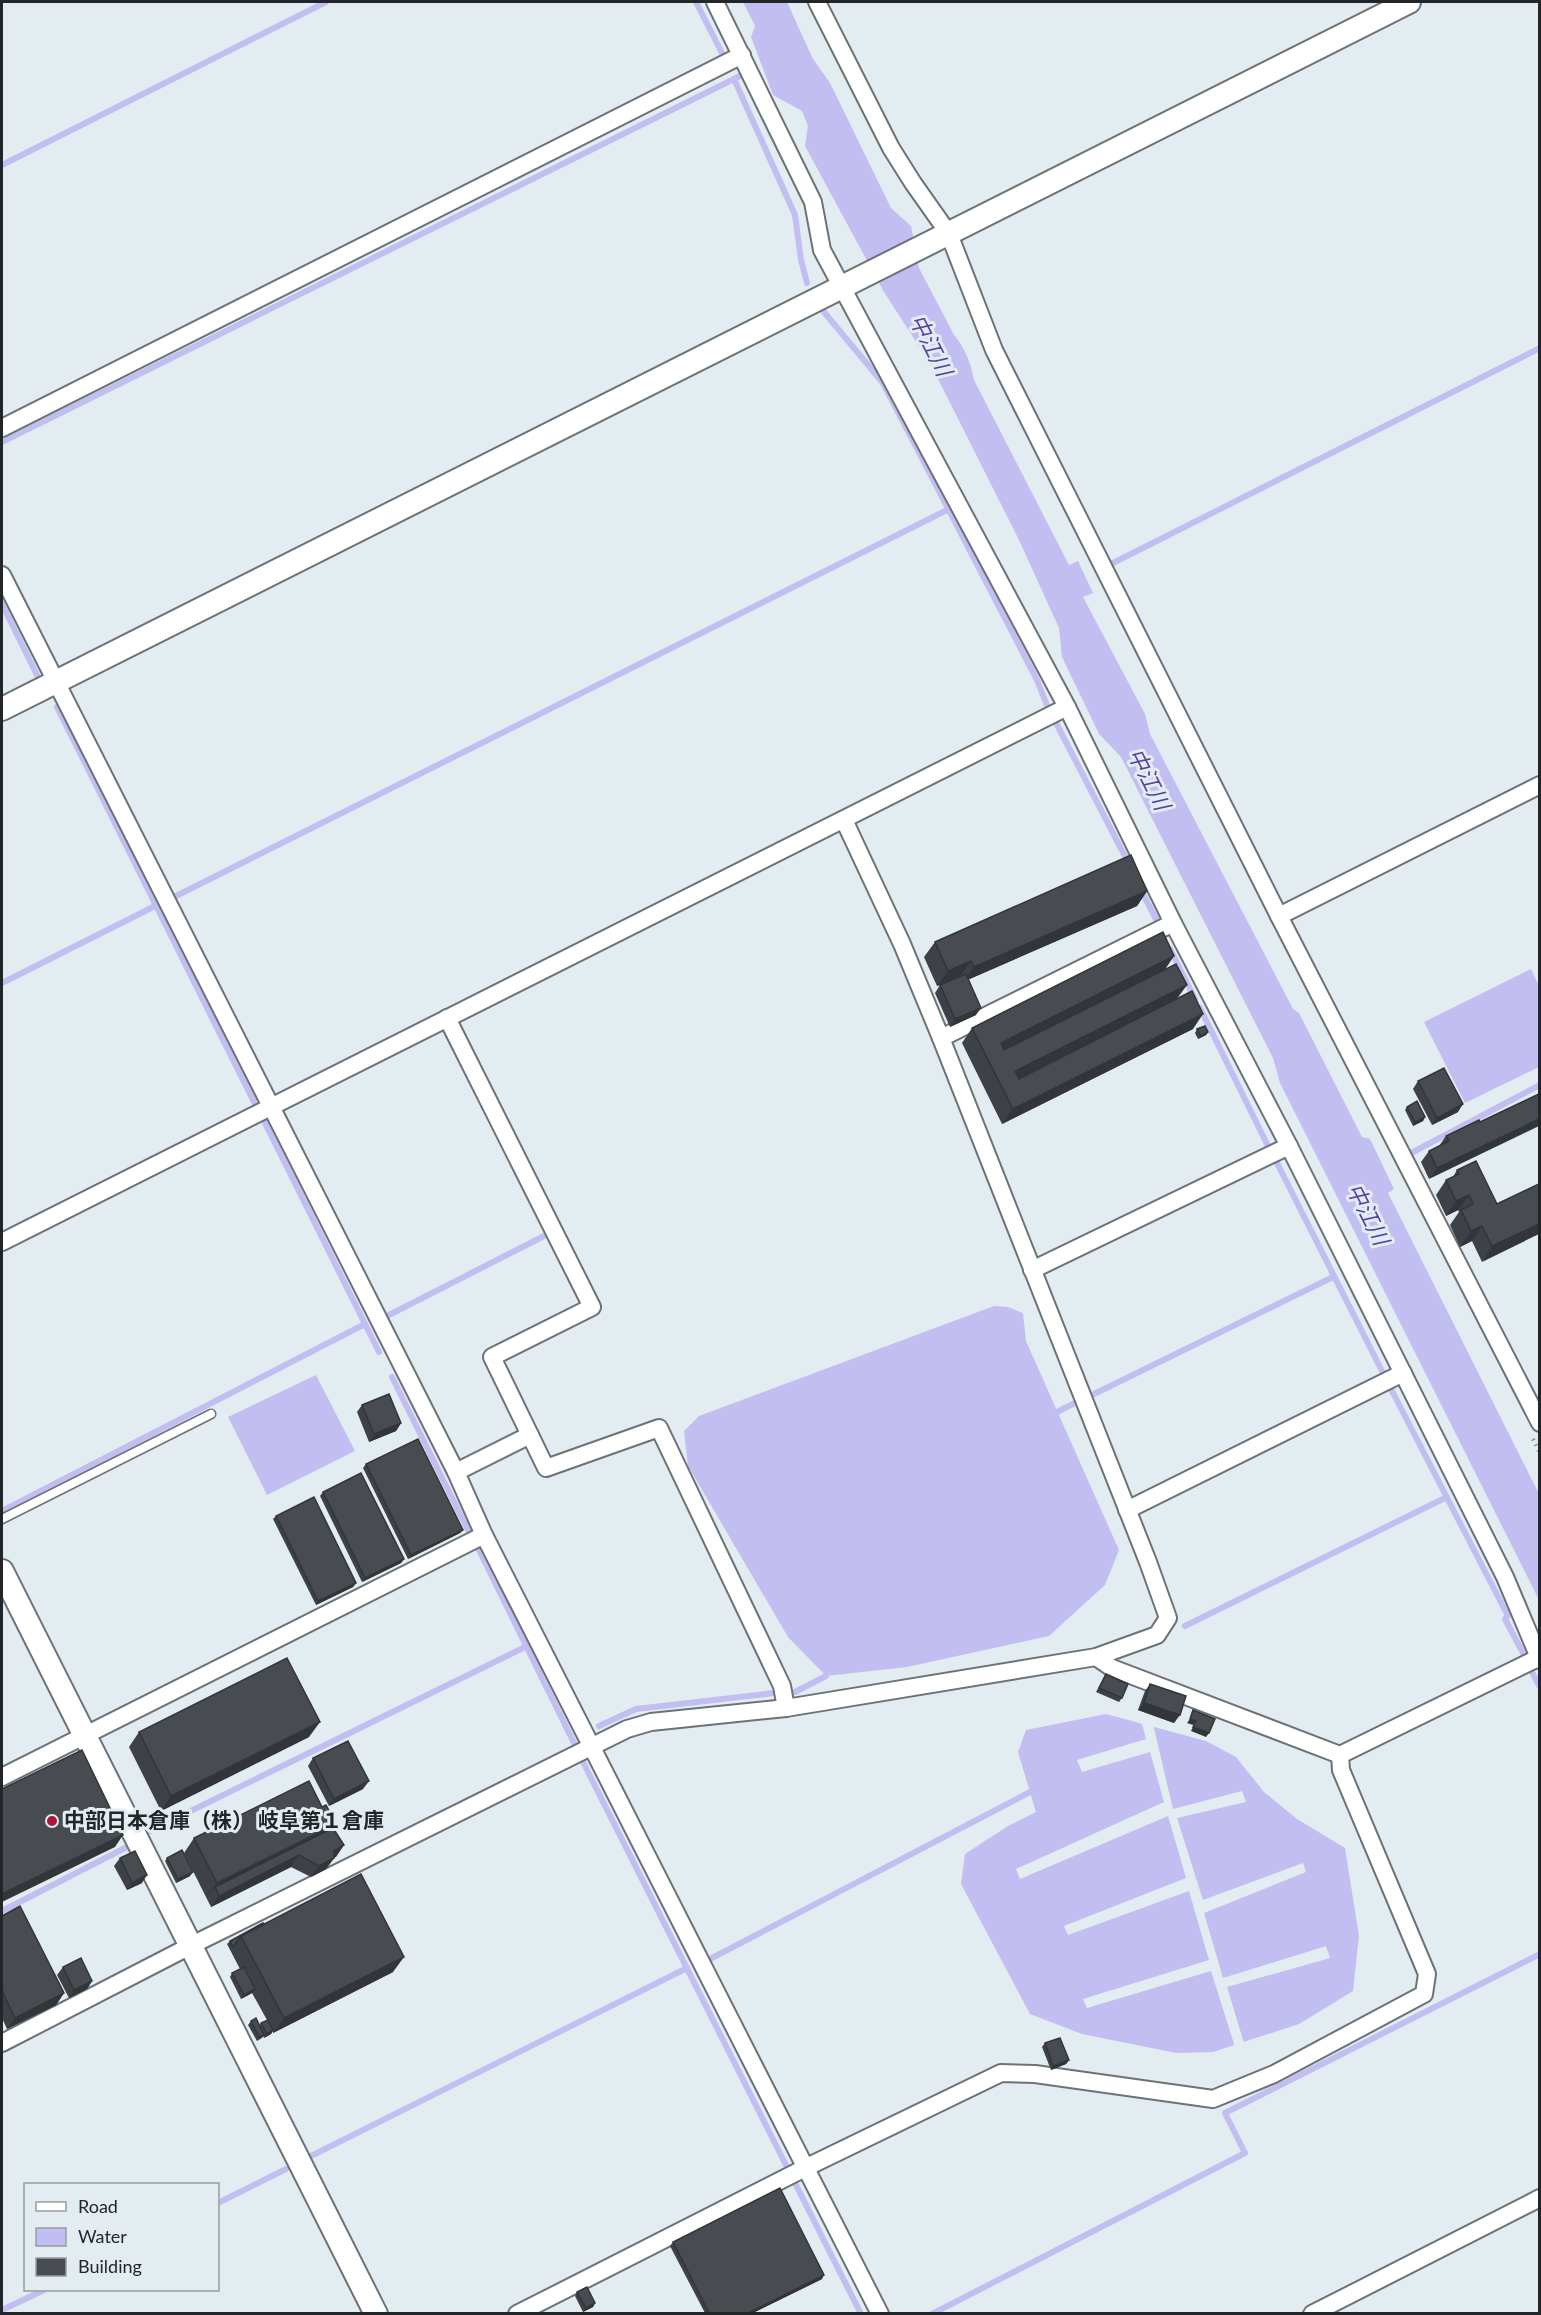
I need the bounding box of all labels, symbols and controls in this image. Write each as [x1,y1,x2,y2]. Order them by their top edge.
water label: 中江川 [904,309,959,382]
water label: 中江川 [1122,743,1177,816]
water label: 中江川 [1341,1178,1396,1251]
place label: 中部日本倉庫（株） 岐阜第１倉庫 [64,1807,384,1832]
marker: 中部日本倉庫（株） 岐阜第１倉庫 [45,1814,59,1828]
legend [24,2183,219,2291]
text: Road [78,2195,118,2217]
text: Water [78,2225,127,2247]
text: Building [78,2255,142,2277]

